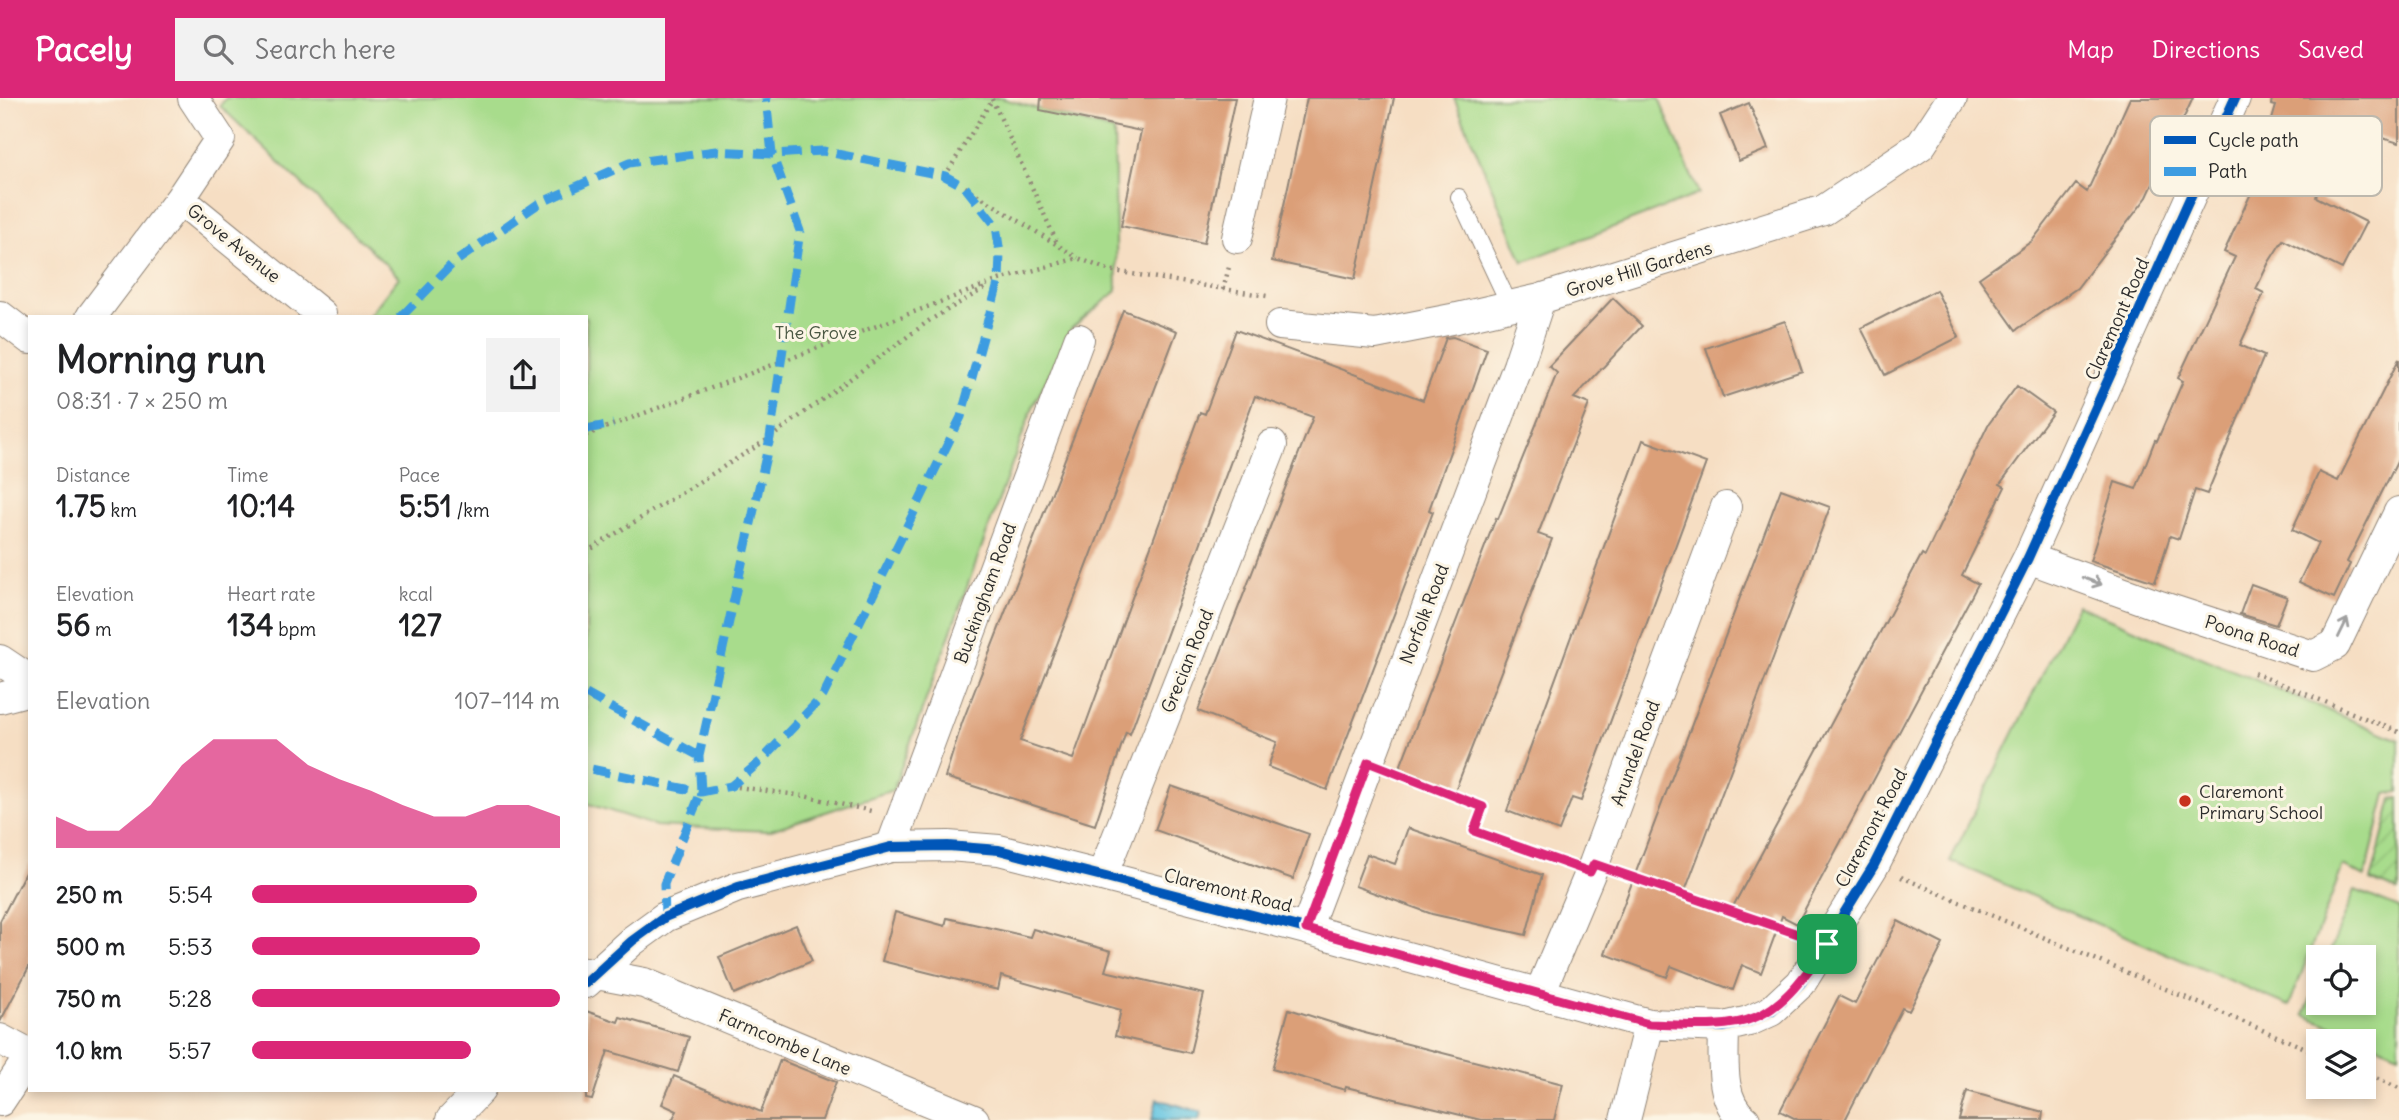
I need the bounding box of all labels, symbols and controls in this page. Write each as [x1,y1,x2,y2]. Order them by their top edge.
search box [175,18,665,81]
text: Pacely [35,28,133,70]
icon: search [199,30,237,68]
text: Search here [255,33,396,66]
text: Map [2067,34,2114,64]
text: Directions [2152,34,2260,64]
text: Saved [2298,34,2364,64]
legend [2150,116,2382,196]
text: Cycle path [2208,128,2299,152]
text: Path [2208,159,2247,183]
street label: Grove Avenue [183,198,285,288]
street label: Grove Hill Gardens [1563,236,1715,302]
street label: Claremont Road [2080,254,2154,384]
park label: The Grove [775,321,857,344]
text: Morning run [56,336,266,383]
button: share [486,338,560,412]
text: 08:31 · 7 × 250 m [56,386,228,415]
text: Distance [56,463,130,487]
text: Time [227,463,268,487]
text: Pace [399,463,440,487]
text: 1.75 [56,487,106,525]
text: 10:14 [227,487,295,525]
text: 5:51 [399,487,452,525]
text: km [106,498,137,522]
text: /km [452,498,490,522]
street label: Buckingham Road [949,519,1021,666]
street label: Norfolk Road [1394,560,1454,667]
one-way arrow [2081,576,2103,588]
text: Elevation [56,582,134,606]
text: Heart rate [227,582,315,606]
text: kcal [399,582,433,606]
street label: Grecian Road [1156,605,1218,716]
text: 56 [56,606,91,644]
text: 134 [227,606,274,644]
text: 127 [399,606,442,644]
street label: Poona Road [2202,610,2302,662]
text: m [91,617,112,641]
text: bpm [274,617,316,641]
one-way arrow [2337,618,2350,639]
text: Elevation [56,686,150,715]
text: 107–114 m [455,686,560,715]
street label: Arundel Road [1605,697,1665,809]
street label: Claremont Road [1830,764,1912,891]
place label: Claremont Primary School [2199,780,2323,824]
marker: Claremont Primary School [2177,793,2193,809]
street label: Claremont Road [1161,863,1295,917]
text: 250 m [56,880,123,909]
text: 5:54 [168,880,213,909]
pin [1797,914,1857,974]
icon: arrive [1808,925,1846,963]
text: 500 m [56,932,125,961]
text: 5:53 [168,932,213,961]
map controls [2306,945,2376,1099]
button: locate [2306,945,2376,1015]
text: 750 m [56,984,121,1013]
text: 5:28 [168,984,212,1013]
street label: Farmcombe Lane [715,1004,855,1080]
button: layers [2306,1029,2376,1099]
text: 1.0 km [56,1036,122,1065]
text: 5:57 [168,1036,211,1065]

